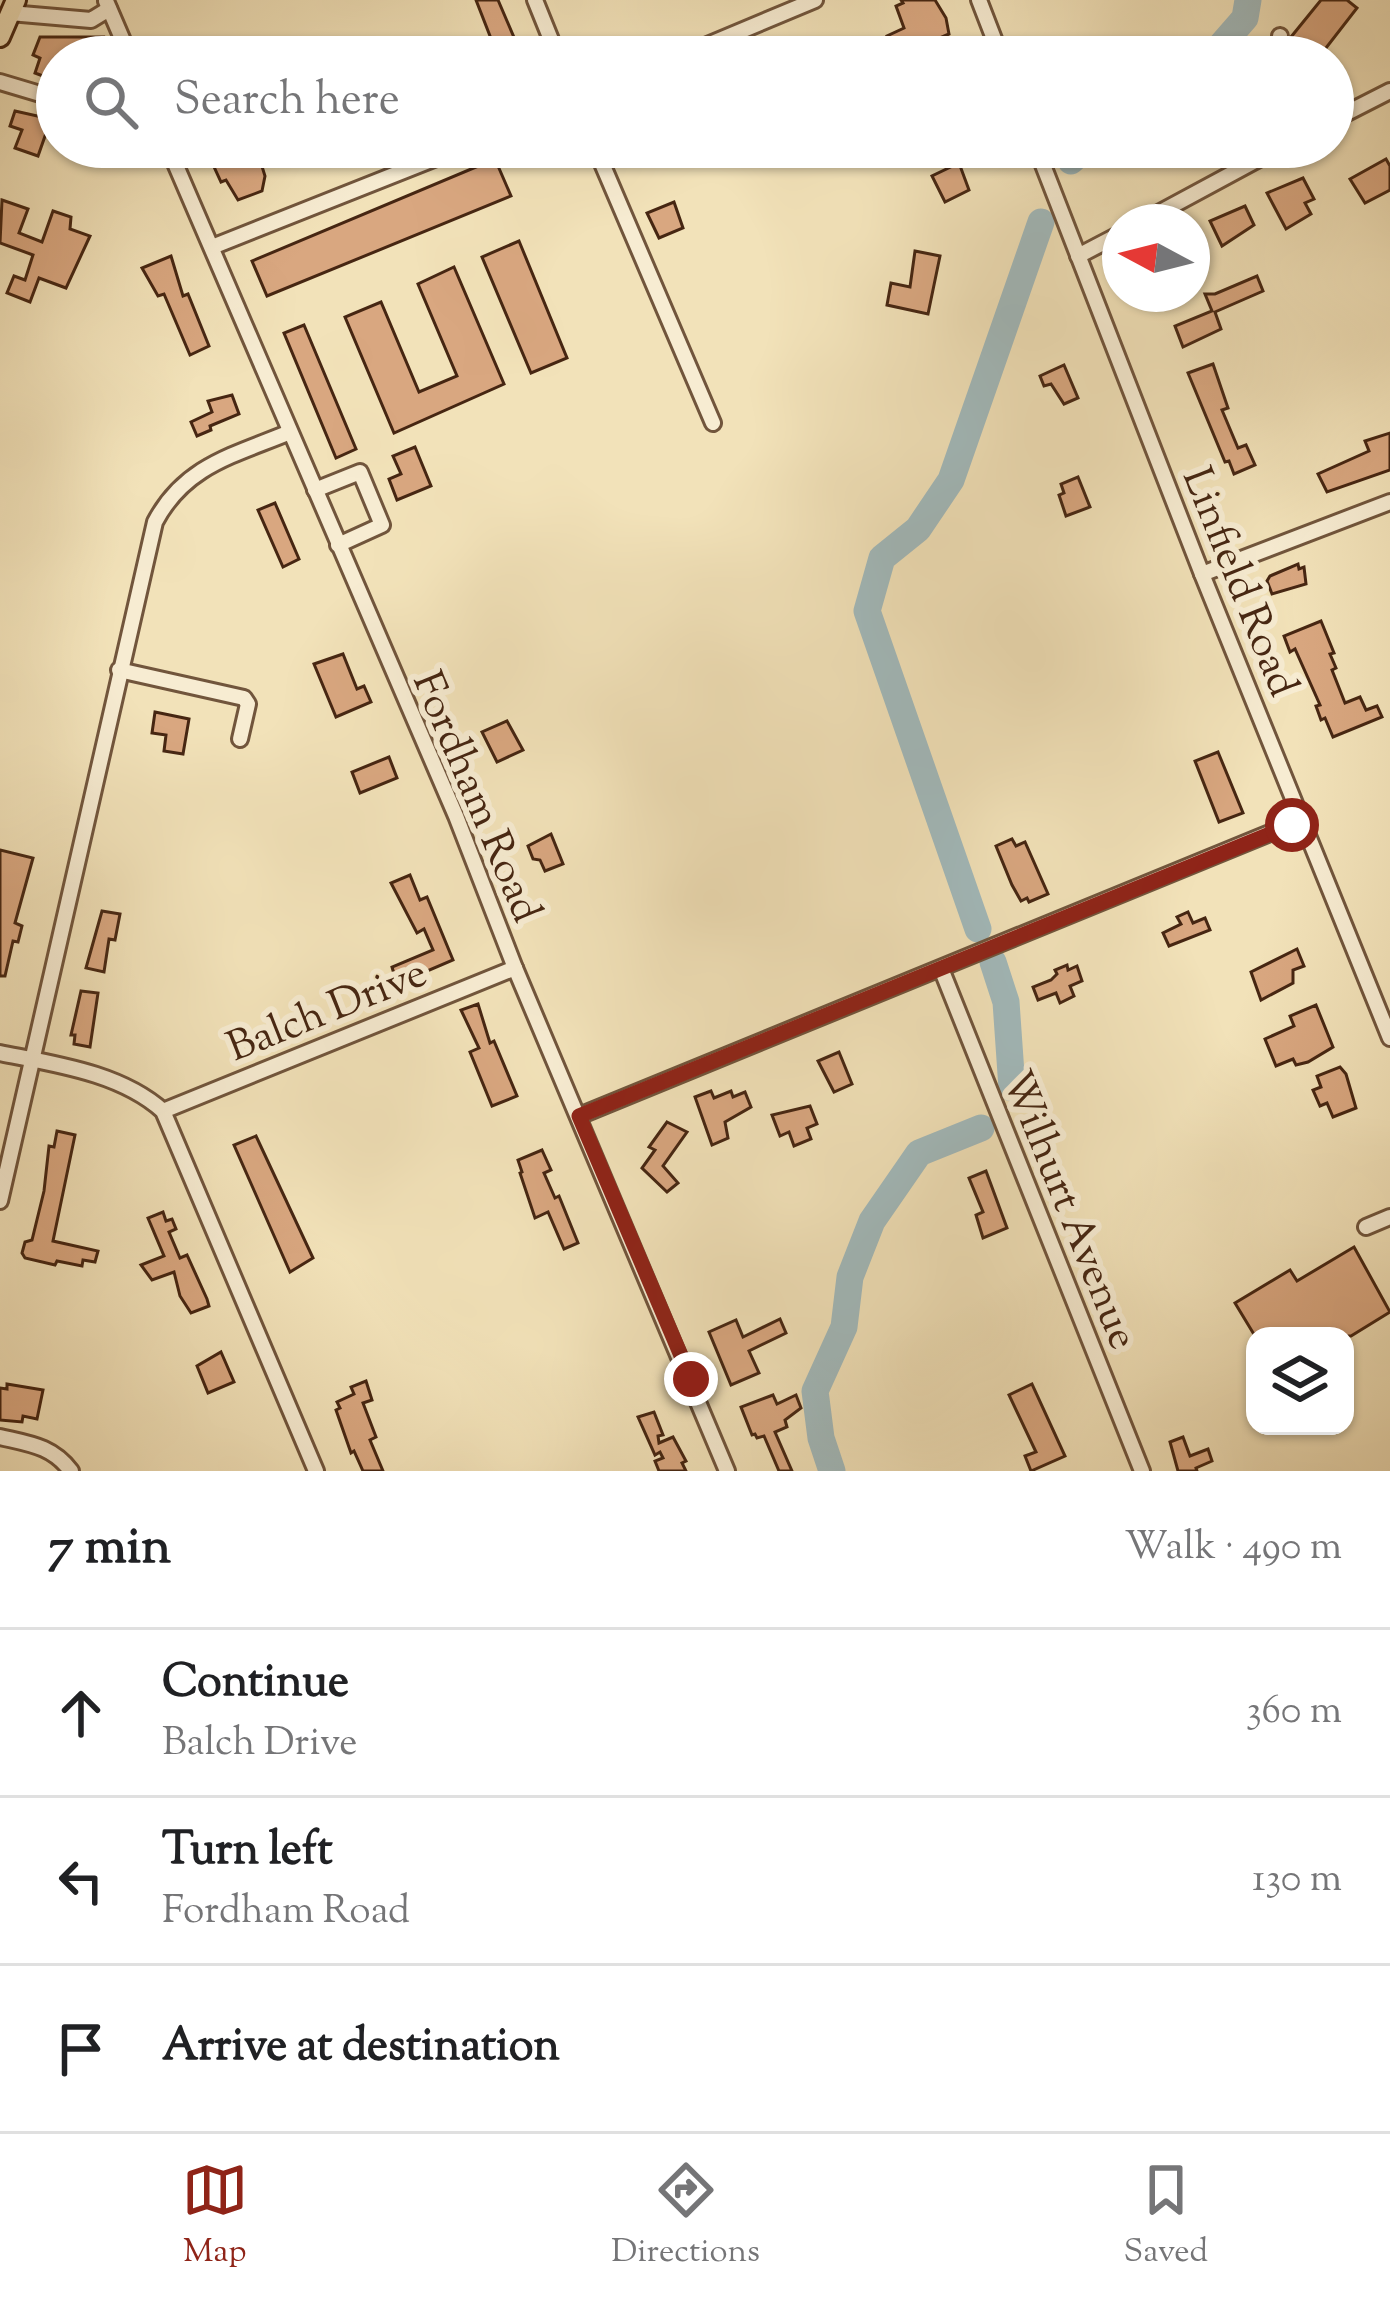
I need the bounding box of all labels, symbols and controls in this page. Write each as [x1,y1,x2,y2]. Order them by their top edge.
search box [36,36,1354,168]
icon: search [78,69,144,135]
text: Search here [174,70,400,135]
north arrow [1102,204,1210,312]
street label: Linfield Road [1164,459,1311,707]
street label: Fordham Road [395,663,554,933]
route start [1265,798,1319,852]
street label: Balch Drive [219,945,437,1080]
street label: Wilhurt Avenue [984,1063,1151,1359]
map controls [1246,1327,1354,1435]
button: layers [1246,1327,1354,1435]
route end [664,1352,718,1406]
text: 7 min [48,1513,171,1586]
text: Walk · 490 m [1125,1521,1342,1577]
text: Continue [162,1652,349,1717]
icon: ahead [48,1680,114,1746]
text: 360 m [1246,1685,1342,1741]
text: Balch Drive [162,1717,358,1773]
text: Turn left [162,1820,333,1885]
icon: left [48,1848,114,1914]
text: 130 m [1252,1853,1342,1909]
text: Fordham Road [162,1885,410,1941]
icon: arrive [48,2016,114,2082]
text: Arrive at destination [162,2016,560,2081]
tab: Map [182,2157,248,2277]
tab: Directions [611,2157,760,2277]
tab: Saved [1124,2157,1208,2277]

